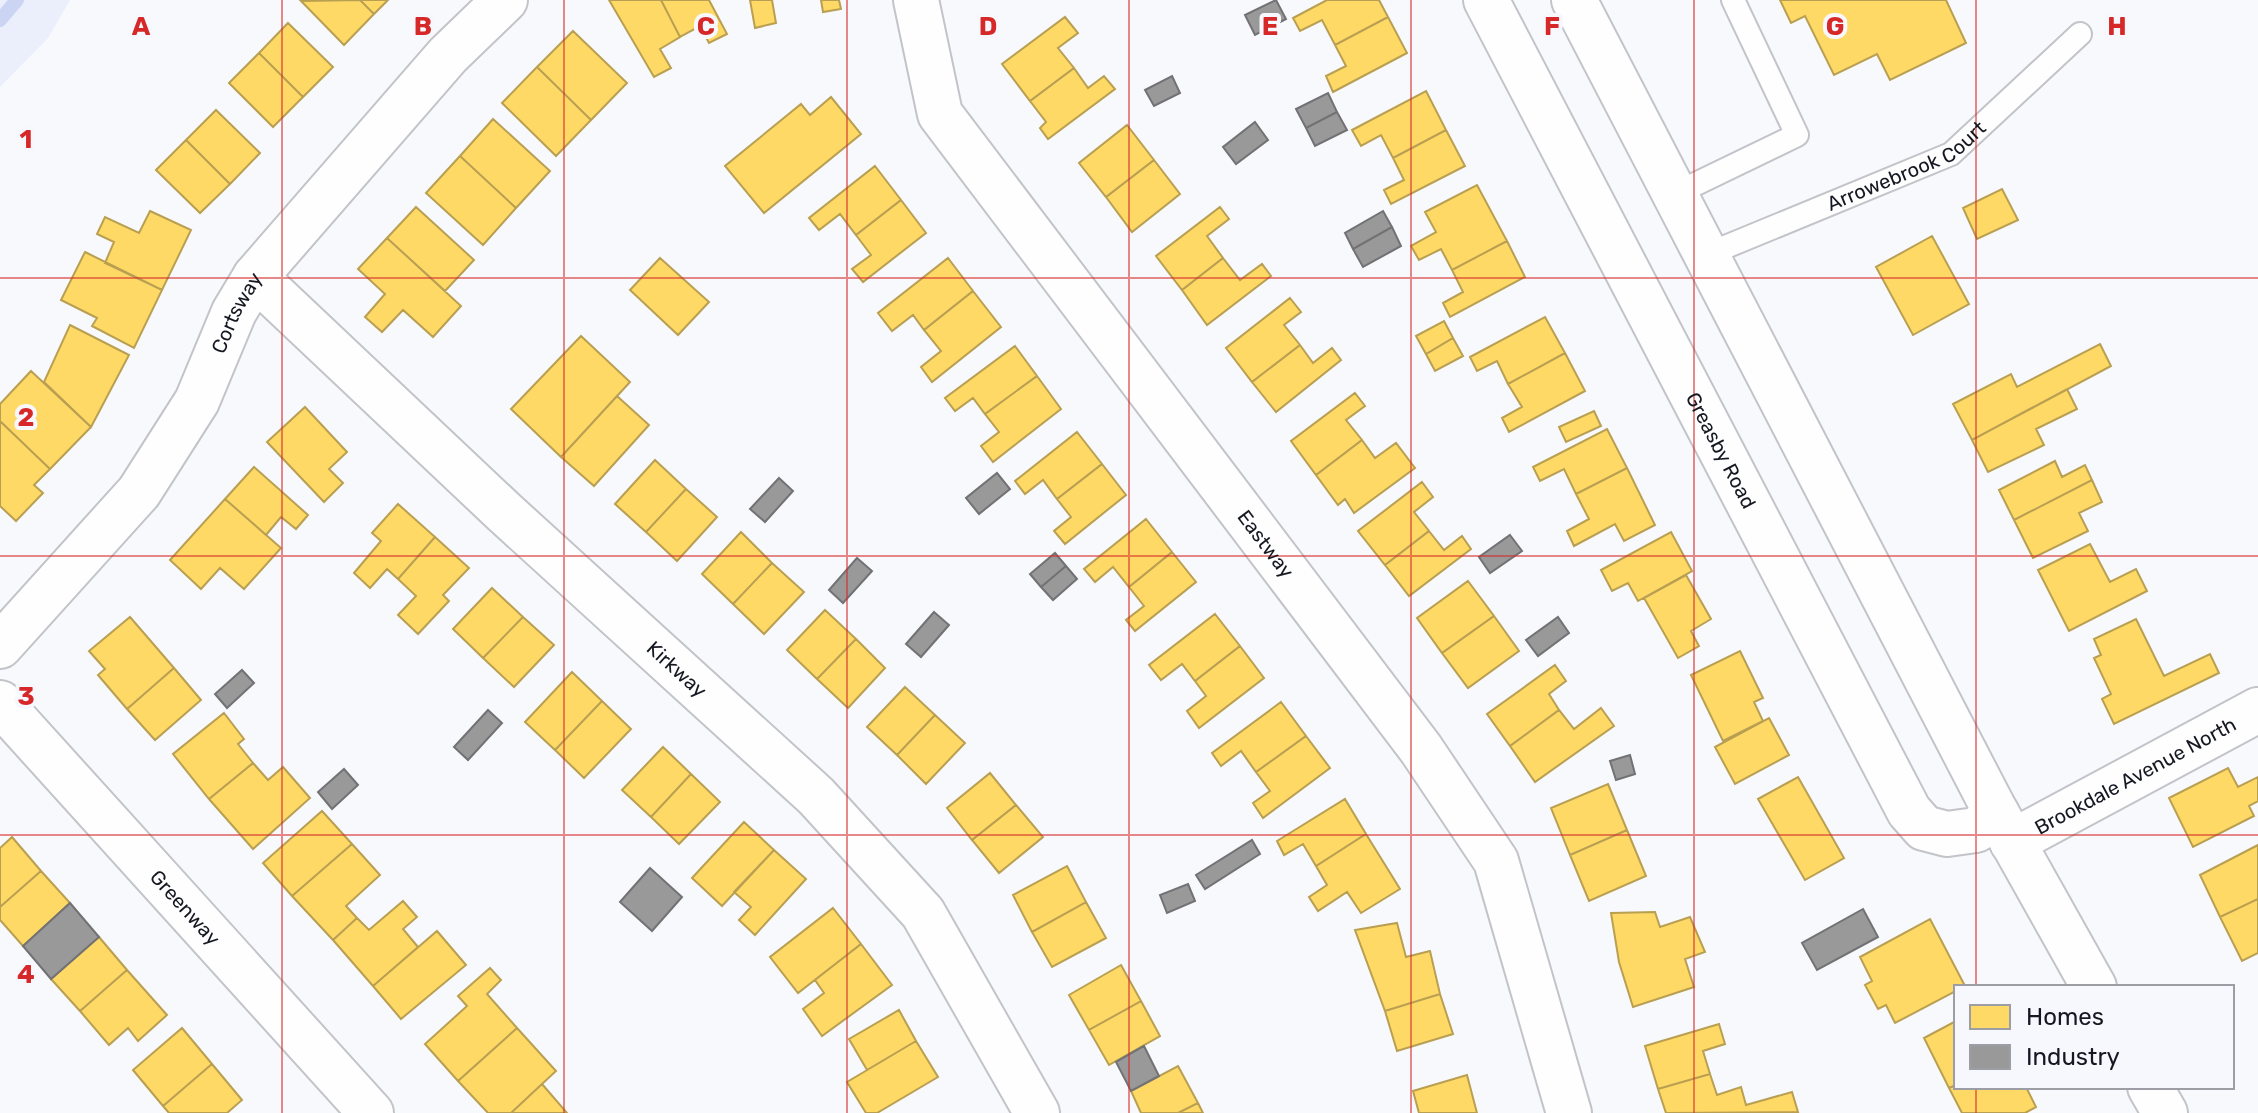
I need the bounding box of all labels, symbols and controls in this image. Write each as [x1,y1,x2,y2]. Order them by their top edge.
text: A [132,11,151,42]
text: B [414,11,432,42]
text: C [697,11,715,42]
text: D [979,11,997,42]
text: E [1262,11,1278,42]
text: F [1544,11,1560,42]
text: G [1826,11,1844,42]
text: H [2107,11,2127,42]
street label: Arrowebrook Court [1823,116,1991,216]
text: 1 [20,124,32,155]
street label: Cortsway [206,268,267,357]
street label: Greasby Road [1681,388,1761,513]
text: 2 [18,402,34,433]
street label: Eastway [1232,505,1299,583]
street label: Kirkway [642,636,712,703]
text: 3 [17,681,35,712]
street label: Brookdale Avenue North [2031,712,2240,840]
street label: Greenway [145,865,225,950]
text: 4 [17,959,35,990]
legend [1954,985,2234,1089]
text: Homes [2026,1003,2104,1031]
text: Industry [2026,1043,2120,1071]

